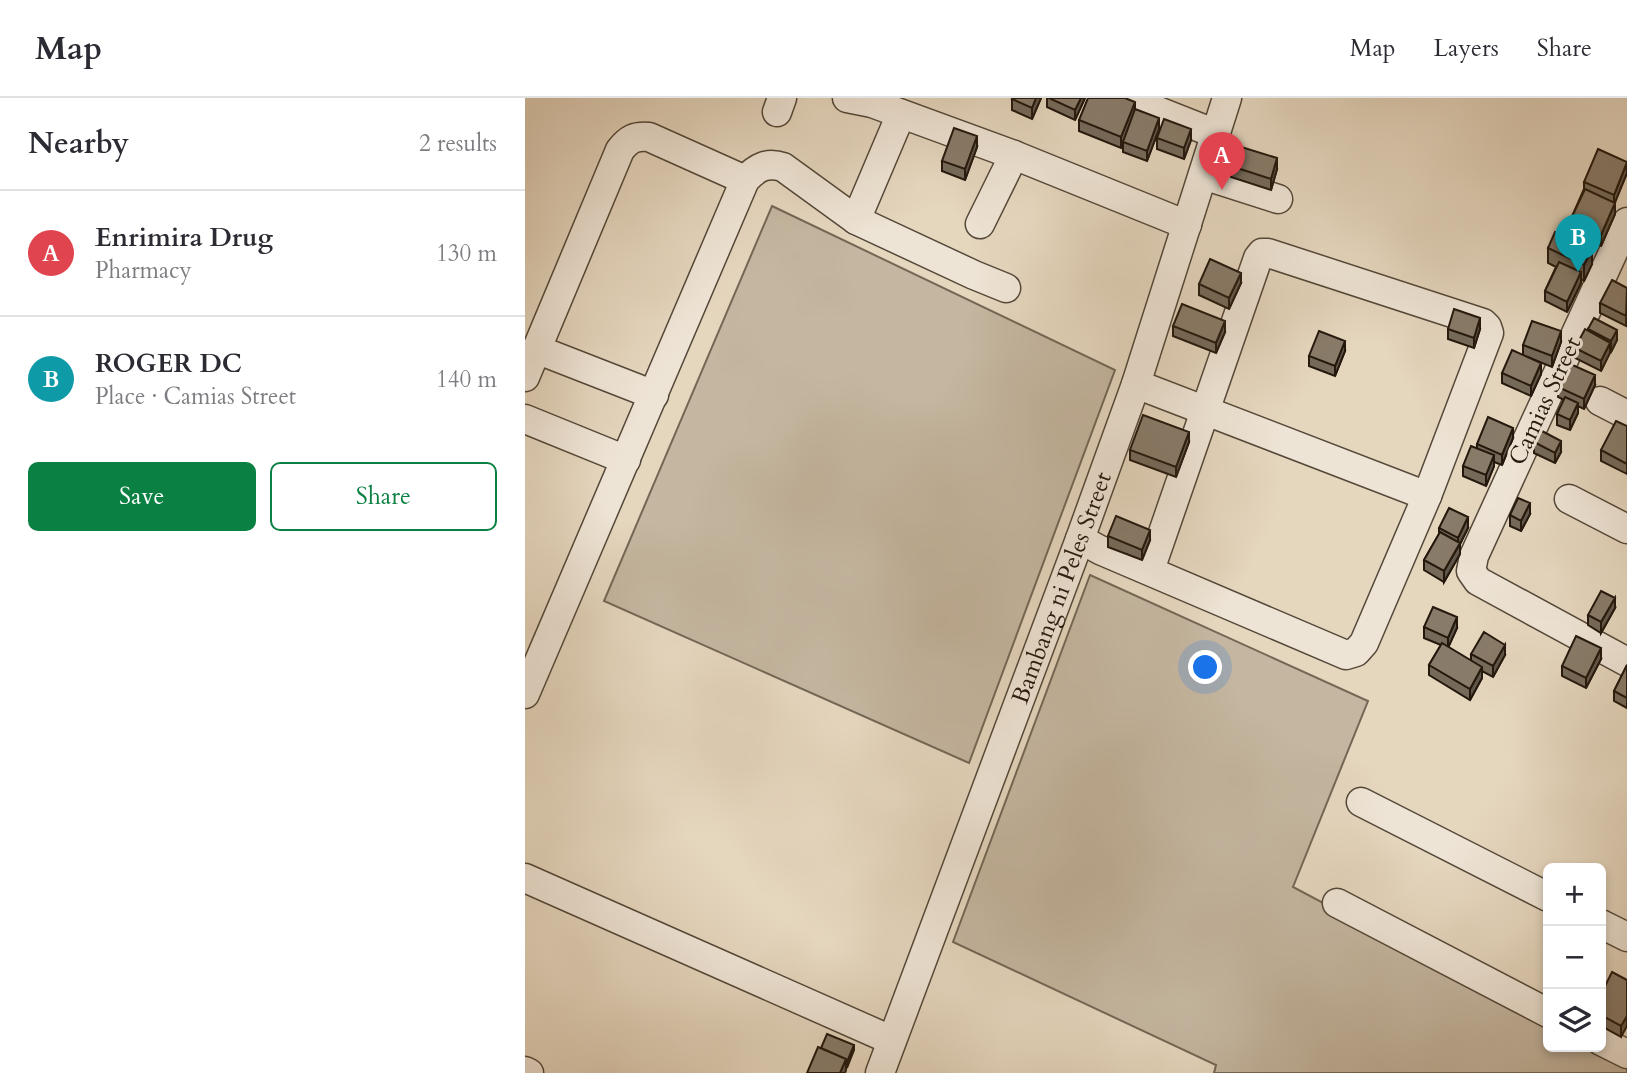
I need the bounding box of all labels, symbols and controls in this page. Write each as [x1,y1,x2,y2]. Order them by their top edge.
text: Map [35,26,102,71]
text: Map [1350,32,1396,65]
text: Layers [1434,32,1499,65]
text: Share [1537,32,1592,65]
text: Nearby [28,123,129,164]
text: 2 results [419,128,497,159]
pin: A [1199,132,1245,190]
pin: B [1555,214,1601,272]
text: Enrimira Drug [95,220,273,255]
text: A [42,238,60,269]
text: 130 m [436,238,497,269]
text: Pharmacy [95,255,192,286]
street label: Camias Street [1501,331,1589,471]
text: ROGER DC [95,346,242,381]
text: B [43,364,59,395]
text: 140 m [436,364,497,395]
text: Place · Camias Street [95,381,296,412]
button: Save [28,462,256,531]
button: Share [270,462,497,531]
street label: Bambang ni Peles Street [1003,467,1120,708]
your location [1188,650,1222,684]
map controls [1543,863,1606,1052]
button: + [1543,863,1606,926]
button: − [1543,926,1606,989]
button: layers [1543,989,1606,1052]

